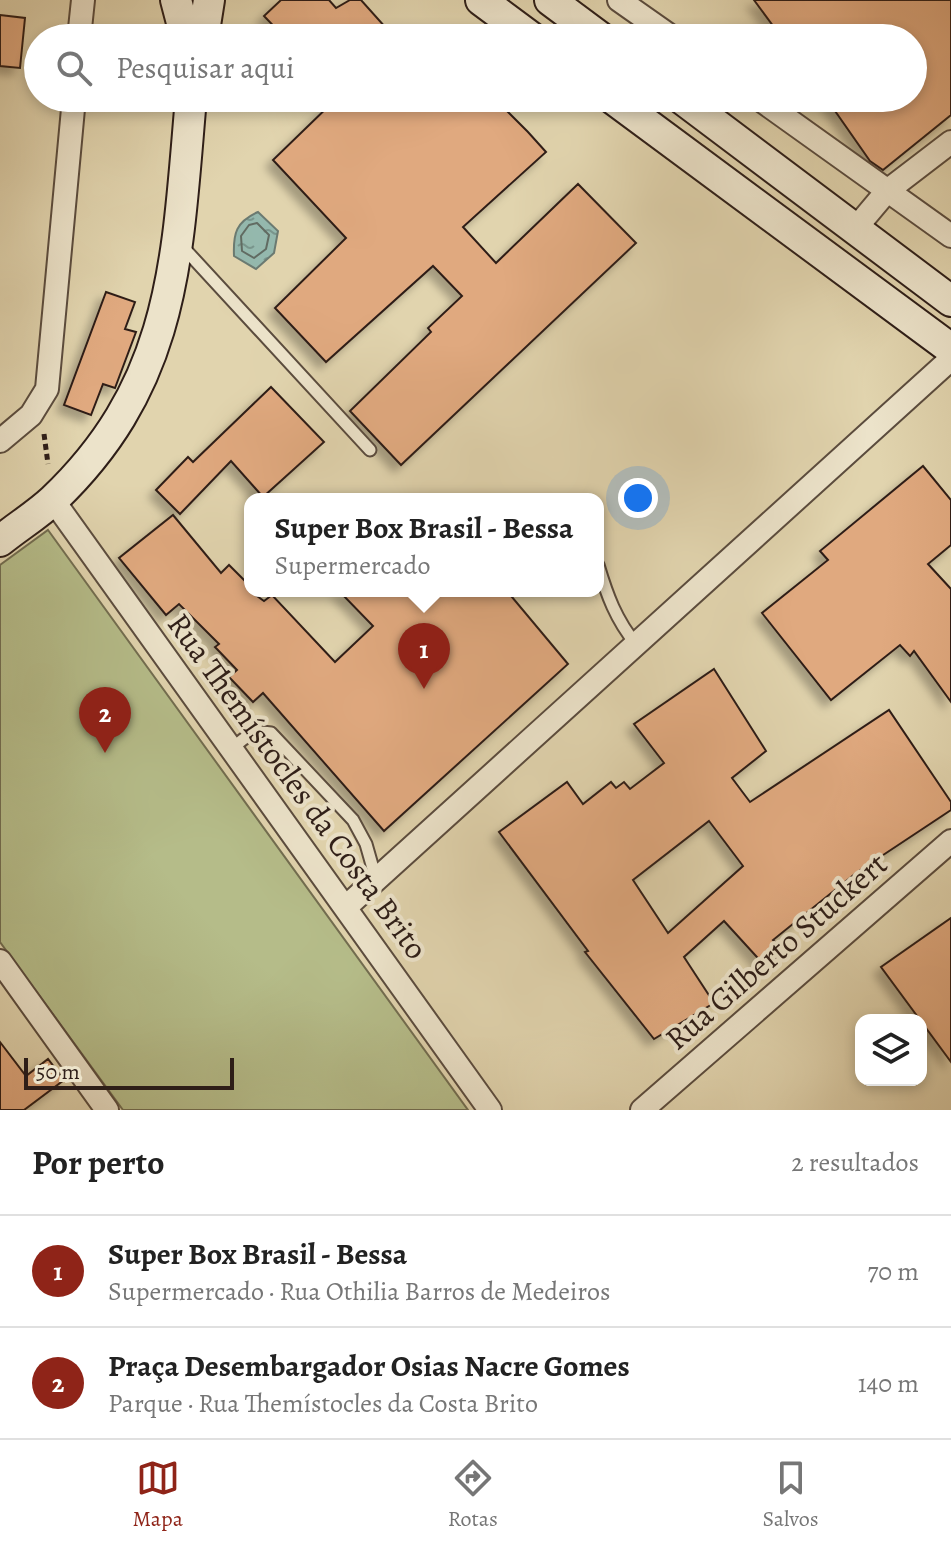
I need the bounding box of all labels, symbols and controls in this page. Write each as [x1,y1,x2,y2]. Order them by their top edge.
search box [24,24,927,112]
icon: search [52,46,96,90]
text: Pesquisar aqui [116,48,294,88]
your location [618,478,658,518]
popup [244,493,604,597]
text: Super Box Brasil - Bessa [274,508,574,548]
text: Supermercado [274,548,430,583]
street label: Rua Themístocles da Costa Brito [157,604,439,968]
pin: 1 [398,623,450,689]
pin: 2 [79,687,131,753]
street label: Rua Gilberto Stuckert [655,842,897,1060]
map controls [855,1014,927,1086]
button: layers [855,1014,927,1086]
scale bar [24,1054,234,1090]
text: 50 m [36,1057,80,1087]
text: Por perto [32,1139,165,1186]
text: 2 resultados [791,1145,919,1180]
text: Super Box Brasil - Bessa [108,1234,407,1274]
text: 1 [53,1254,63,1289]
text: 70 m [867,1254,919,1289]
text: Supermercado · Rua Othilia Barros de Medeiros [108,1274,610,1309]
text: Praça Desembargador Osias Nacre Gomes [108,1346,630,1386]
text: 2 [52,1366,64,1401]
text: 140 m [858,1366,919,1401]
text: Parque · Rua Themístocles da Costa Brito [108,1386,538,1421]
tab: Mapa [132,1456,183,1534]
tab: Rotas [448,1456,498,1534]
tab: Salvos [763,1456,819,1534]

